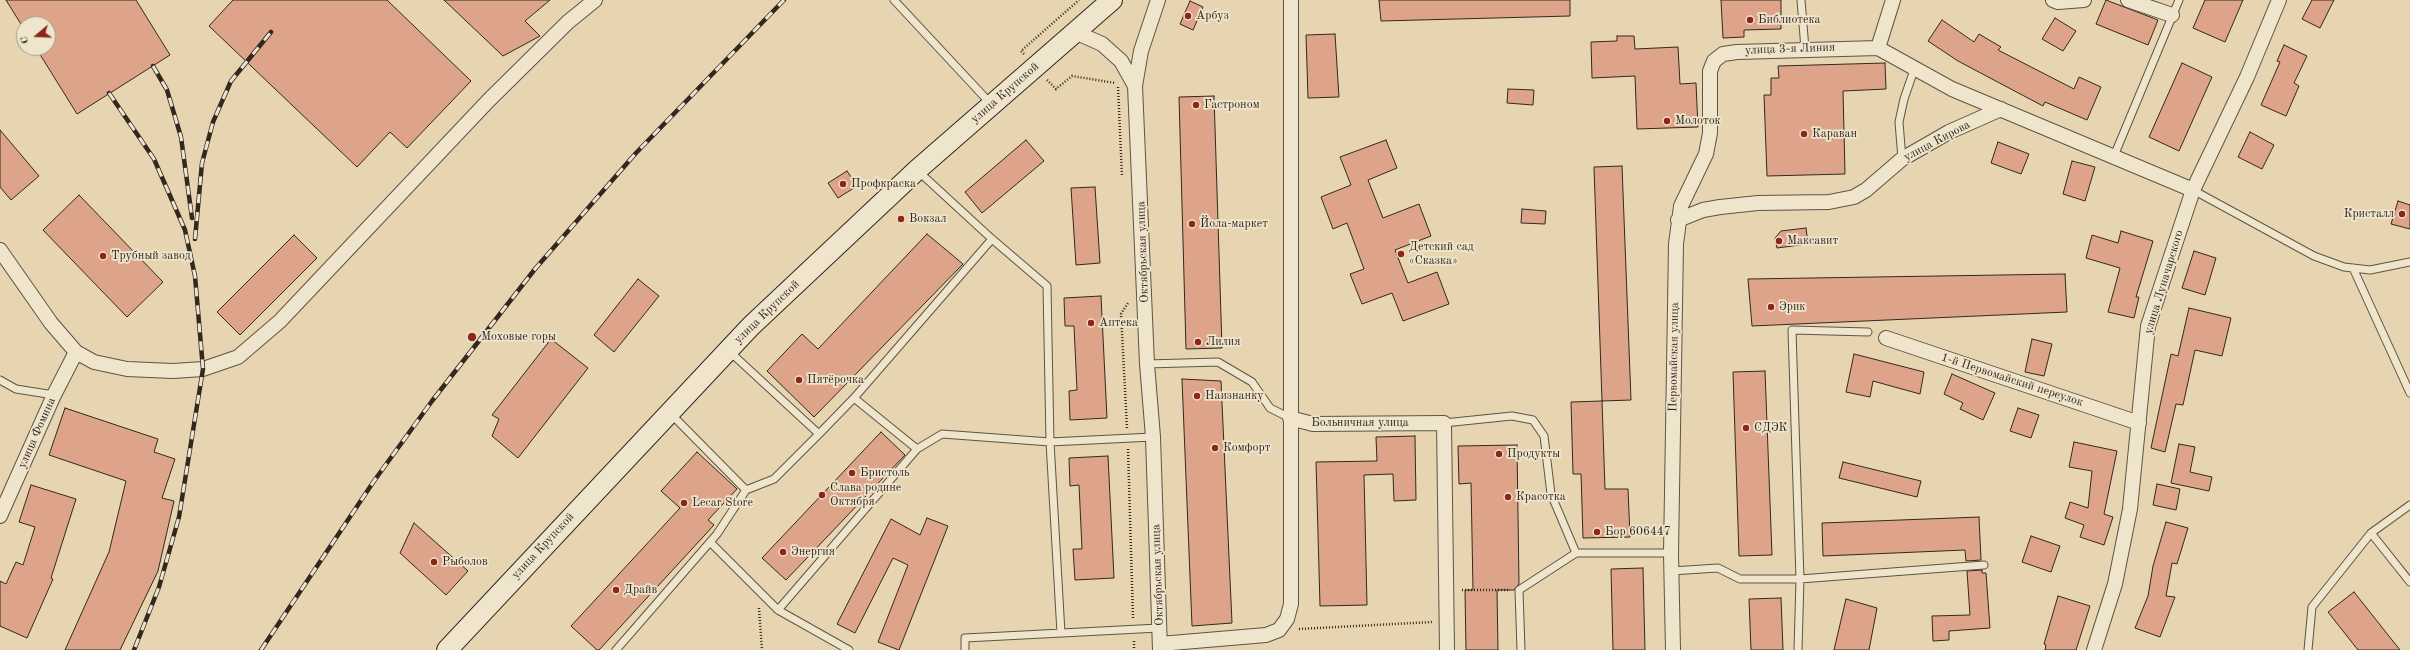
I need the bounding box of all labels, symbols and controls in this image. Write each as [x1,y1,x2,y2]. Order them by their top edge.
place label: Арбуз [1196,9,1229,23]
marker: Арбуз [1183,11,1193,21]
place label: Библиотека [1758,13,1820,27]
marker: Библиотека [1745,15,1755,25]
north arrow [16,16,56,56]
text: С [19,35,32,45]
street label: улица 3-я Линия [1745,40,1835,58]
street label: улица Крупской [968,60,1042,126]
place label: Гастроном [1204,98,1260,112]
marker: Гастроном [1191,100,1201,110]
place label: Молоток [1675,114,1721,128]
marker: Молоток [1662,116,1672,126]
street label: улица Кирова [1901,117,1973,165]
place label: Караван [1812,127,1857,141]
marker: Караван [1799,129,1809,139]
place label: Профкраска [851,177,916,191]
marker: Профкраска [838,179,848,189]
street label: Октябрьская улица [1134,201,1152,303]
place label: Кристалл [2344,207,2394,221]
marker: Кристалл [2397,209,2407,219]
place label: Вокзал [909,212,946,226]
marker: Вокзал [896,214,906,224]
place label: Йола-маркет [1200,217,1268,231]
marker: Йола-маркет [1187,219,1197,229]
street label: улица Луначарского [2141,228,2187,336]
place label: Максавит [1787,234,1838,248]
marker: Максавит [1774,236,1784,246]
place label: Детский сад «Сказка» [1409,240,1474,268]
place label: Трубный завод [111,249,191,263]
marker: Детский сад «Сказка» [1396,249,1406,259]
marker: Трубный завод [98,251,108,261]
street label: улица Крупской [731,277,803,347]
place label: Эрик [1779,300,1805,314]
street label: Первомайская улица [1666,302,1682,412]
marker: Эрик [1766,302,1776,312]
place label: Аптека [1099,316,1138,330]
marker: Аптека [1086,318,1096,328]
place label: Моховые горы [481,330,556,344]
marker: Моховые горы [466,331,478,343]
place label: Лилия [1206,335,1241,349]
marker: Лилия [1193,337,1203,347]
street label: 1-й Первомайский переулок [1939,350,2085,410]
place label: Пятёрочка [807,373,864,387]
marker: Пятёрочка [794,375,804,385]
place label: Наизнанку [1205,389,1264,403]
marker: Наизнанку [1192,391,1202,401]
street label: улица Фомина [15,395,59,471]
street label: Больничная улица [1311,416,1409,430]
place label: СДЭК [1754,421,1787,435]
marker: СДЭК [1741,423,1751,433]
place label: Комфорт [1223,441,1270,455]
marker: Комфорт [1210,443,1220,453]
place label: Продукты [1507,447,1560,461]
marker: Продукты [1494,449,1504,459]
place label: Бристоль [860,466,910,480]
marker: Бристоль [847,468,857,478]
place label: Слава родине Октября [830,481,901,509]
marker: Слава родине Октября [817,490,827,500]
place label: Красотка [1516,490,1566,504]
marker: Красотка [1503,492,1513,502]
place label: Lecar Store [692,496,753,510]
marker: Lecar Store [679,498,689,508]
street label: улица Крупской [509,510,577,582]
street label: Октябрьская улица [1149,524,1167,626]
place label: Бор 606447 [1605,525,1671,539]
marker: Бор 606447 [1592,527,1602,537]
place label: Энергия [791,545,835,559]
marker: Энергия [778,547,788,557]
place label: Рыболов [442,555,488,569]
marker: Рыболов [429,557,439,567]
place label: Драйв [624,583,657,597]
marker: Драйв [611,585,621,595]

